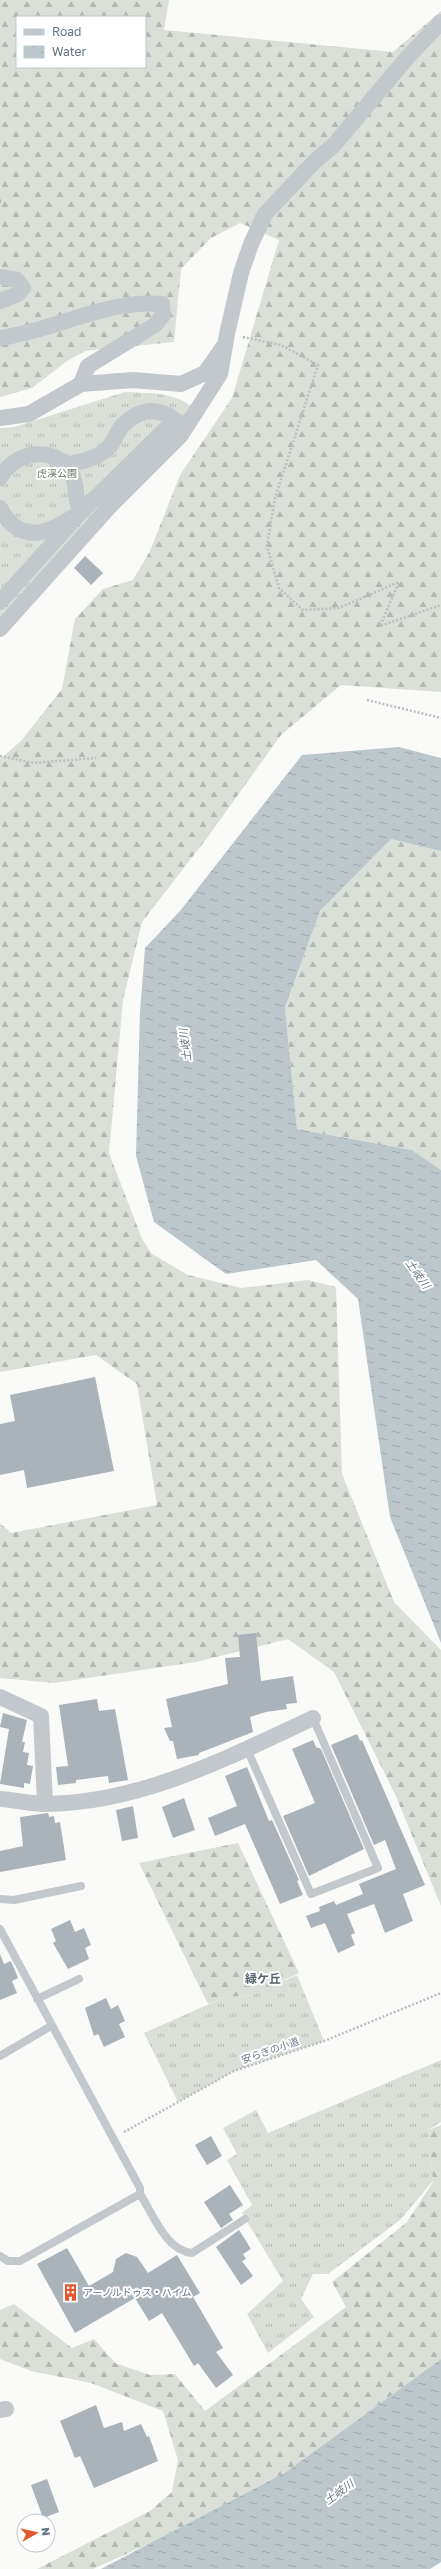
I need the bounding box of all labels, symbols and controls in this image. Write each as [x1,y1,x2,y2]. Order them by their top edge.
legend [16,16,146,68]
text: Road [52,24,81,39]
text: Water [52,44,86,59]
park label: 虎渓公園 [37,467,77,479]
water label: 土岐川 [176,1027,193,1062]
water label: 土岐川 [404,1256,434,1292]
district label: 緑ケ丘 [245,1971,281,1986]
street label: 安らぎの小道 [240,2035,300,2065]
building icon: アーノルドゥス・ハイム [60,2282,80,2302]
place label: アーノルドゥス・ハイム [83,2286,191,2298]
water label: 土岐川 [322,2476,357,2507]
north arrow [16,2513,56,2553]
text: N [39,2526,53,2537]

